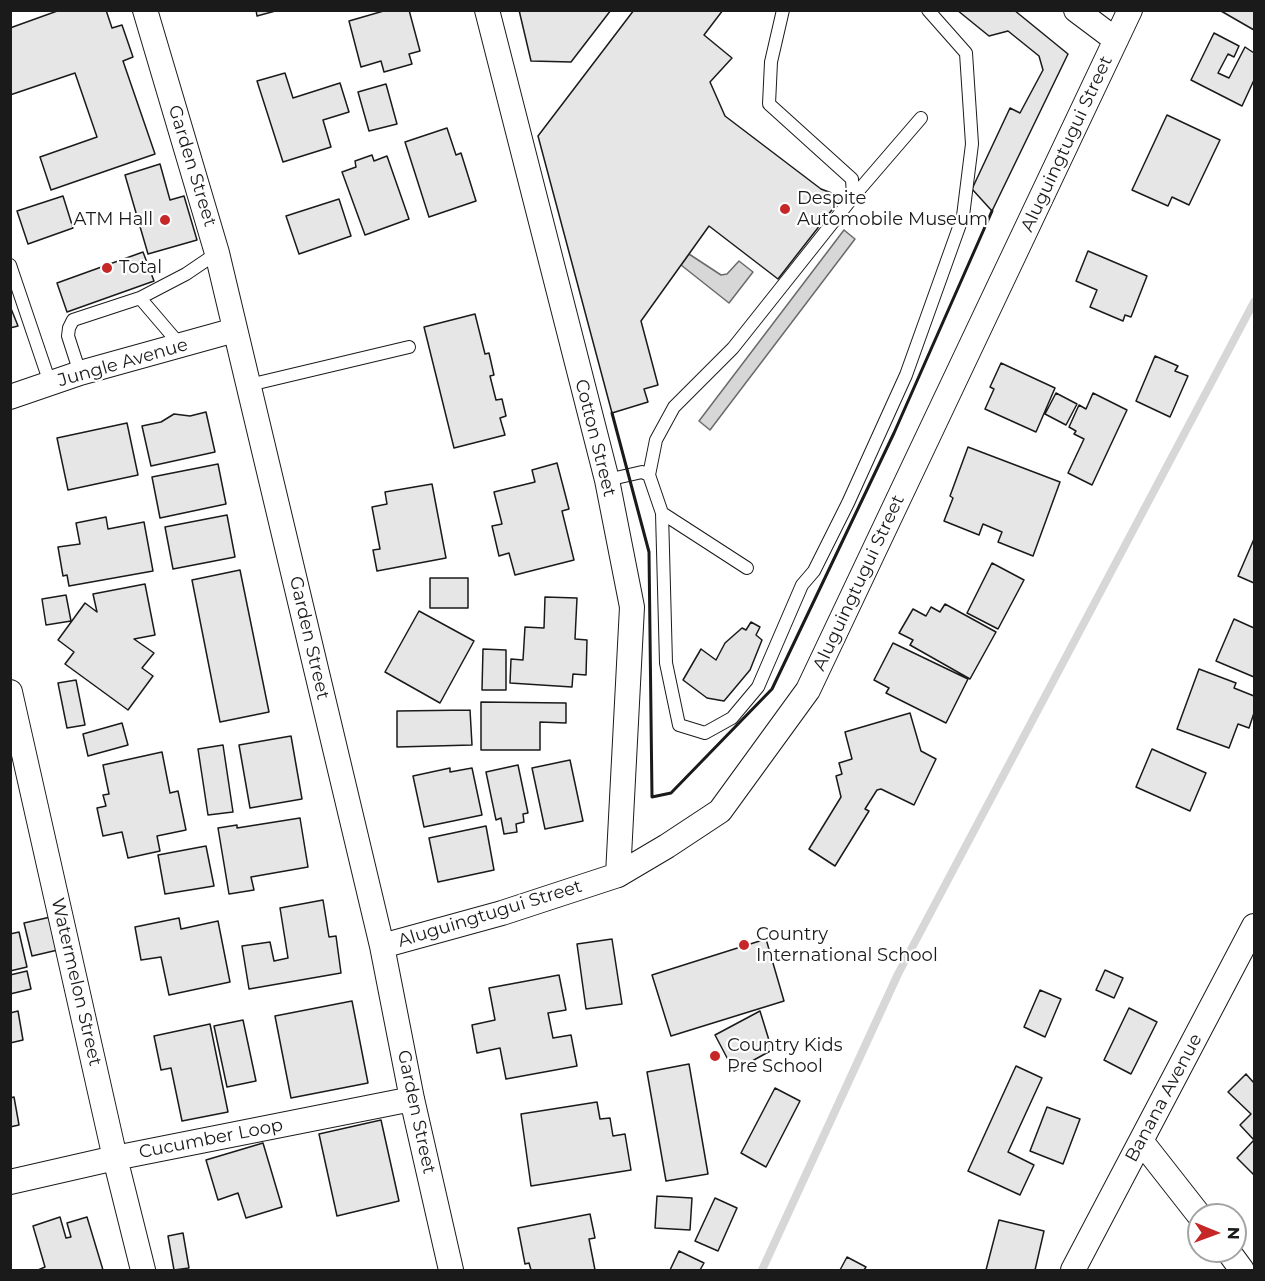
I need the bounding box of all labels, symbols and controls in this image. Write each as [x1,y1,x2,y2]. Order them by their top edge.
street label: Aluguingtugui Street [1017,53,1117,235]
street label: Garden Street [163,103,221,229]
place label: Despite Automobile Museum [797,188,988,230]
marker: Despite Automobile Museum [778,202,792,216]
place label: ATM Hall [74,209,153,231]
marker: ATM Hall [158,213,172,227]
place label: Total [119,257,162,279]
marker: Total [100,261,114,275]
street label: Jungle Avenue [56,334,190,392]
street label: Cotton Street [570,377,620,499]
street label: Aluguingtugui Street [809,492,909,674]
street label: Garden Street [284,574,334,702]
street label: Aluguingtugui Street [395,876,585,952]
street label: Watermelon Street [46,896,106,1068]
place label: Country International School [756,924,938,966]
marker: Country International School [737,938,751,952]
street label: Banana Avenue [1121,1030,1207,1166]
place label: Country Kids Pre School [727,1035,842,1078]
street label: Garden Street [392,1048,440,1176]
marker: Country Kids Pre School [708,1049,722,1063]
street label: Cucumber Loop [137,1114,285,1164]
north arrow [1187,1203,1247,1263]
text: N [1224,1227,1243,1240]

